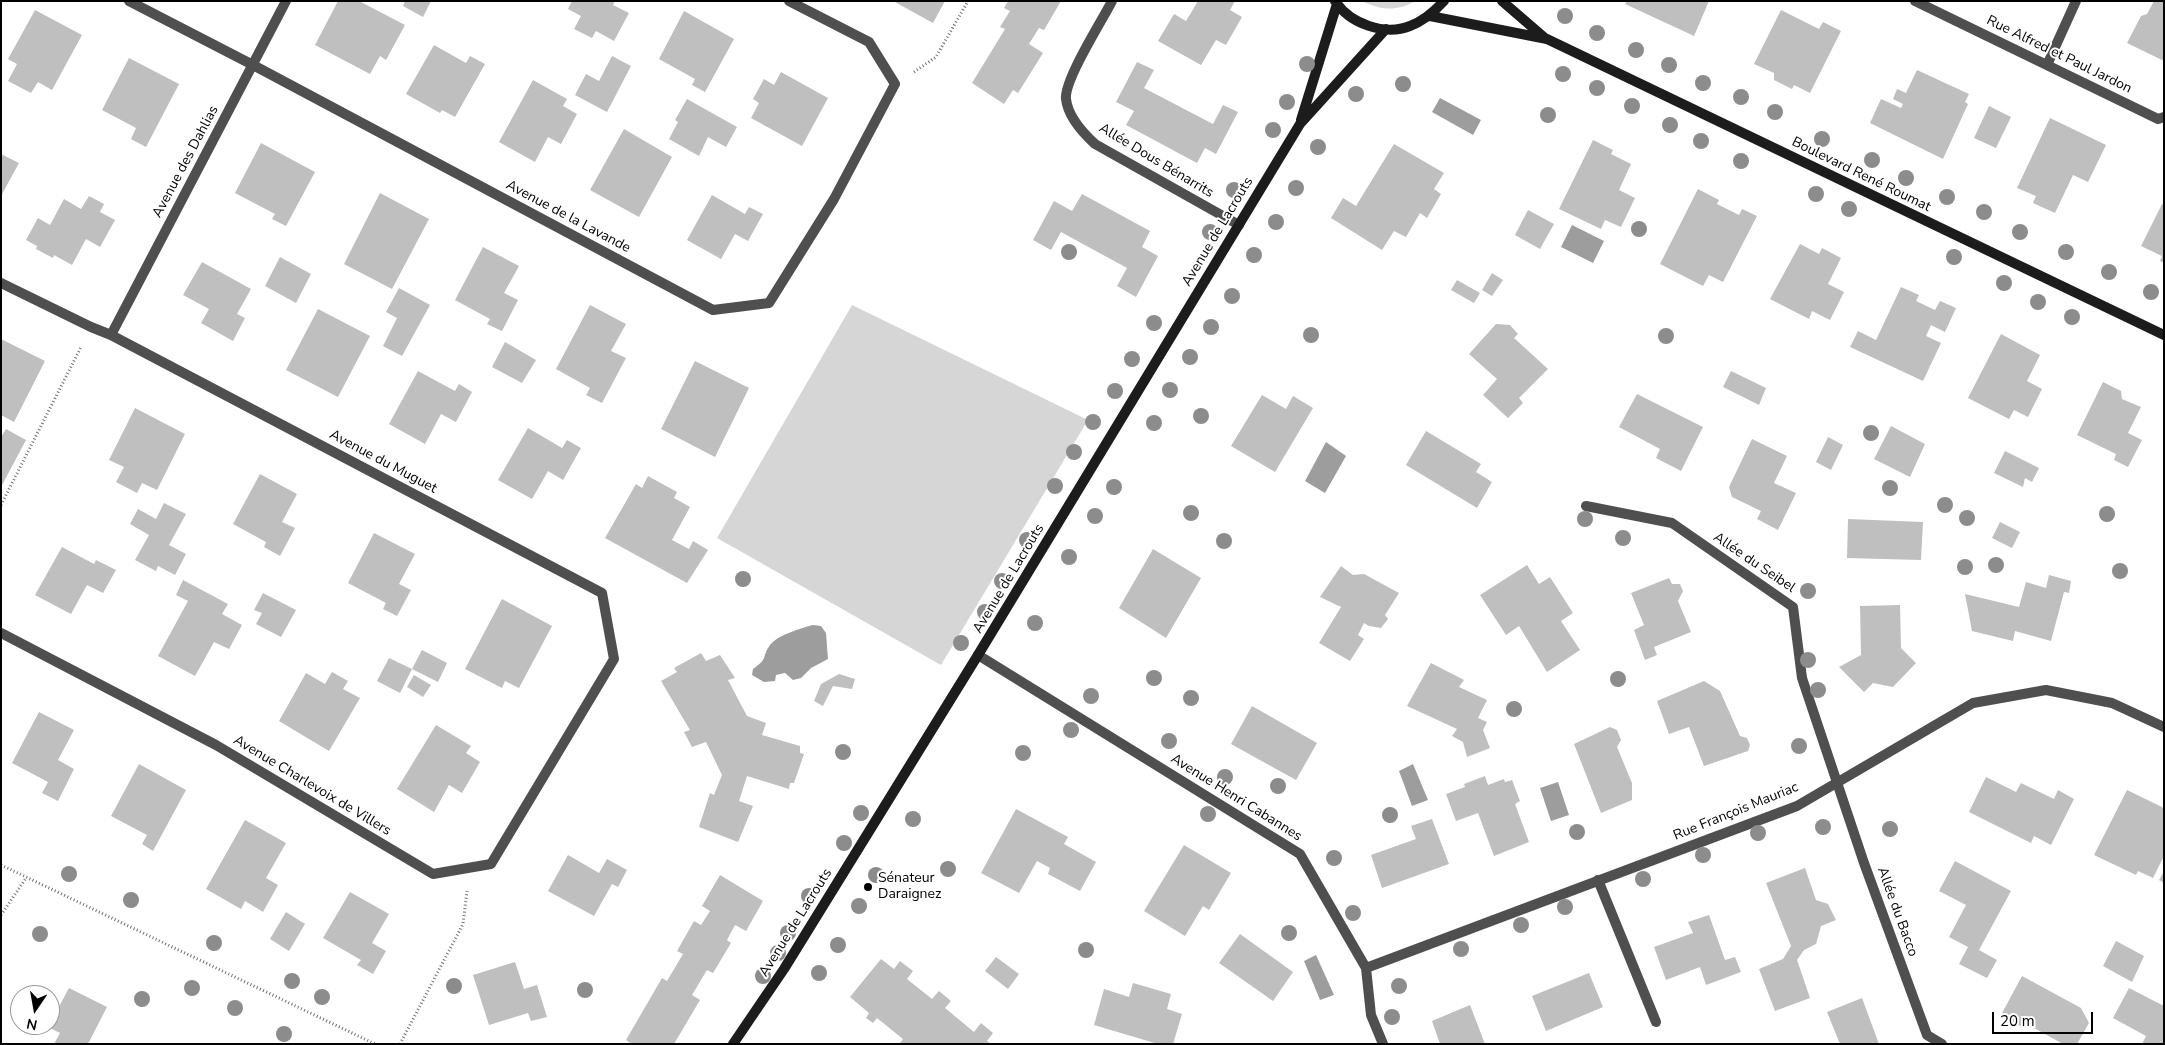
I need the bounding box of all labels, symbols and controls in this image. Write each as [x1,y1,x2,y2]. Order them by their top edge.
street label: Rue Alfred et Paul Jardon [1984,12,2134,98]
street label: Avenue des Dahlias [149,103,223,221]
street label: Allée Dous Bénarrits [1096,120,1216,202]
street label: Boulevard René Roumat [1789,134,1933,216]
street label: Avenue de Lacrouts [1179,174,1257,290]
street label: Avenue de la Lavande [503,177,633,257]
street label: Avenue du Muguet [326,427,440,497]
street label: Avenue de Lacrouts [970,521,1048,637]
street label: Allée du Seibel [1710,529,1798,597]
street label: Avenue Charlevoix de Villers [230,732,394,840]
street label: Avenue Henri Cabannes [1167,751,1305,845]
street label: Rue François Mauriac [1671,779,1801,845]
street label: Allée du Bacco [1873,865,1921,959]
street label: Avenue de Lacrouts [756,866,836,980]
place label: Sénateur Daraignez [878,871,941,904]
marker: Sénateur Daraignez [862,881,874,893]
north arrow [10,985,60,1035]
scale bar [1995,1002,2096,1034]
text: 20 m [2000,1011,2035,1031]
text: N [25,1014,39,1035]

